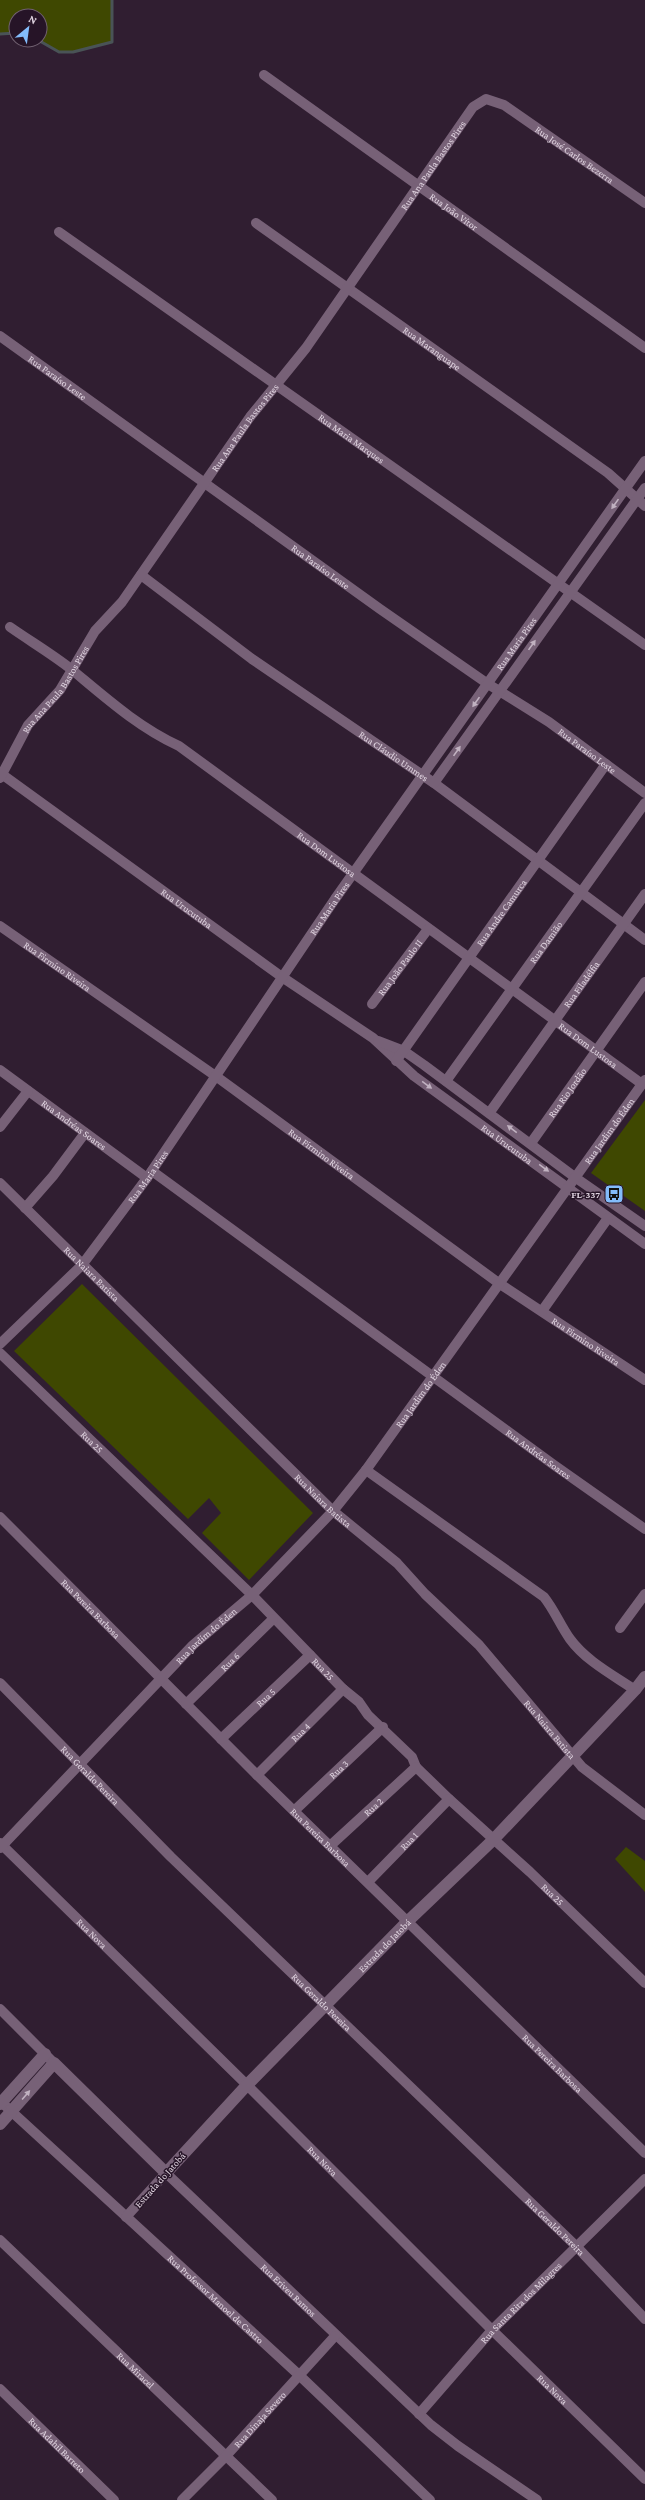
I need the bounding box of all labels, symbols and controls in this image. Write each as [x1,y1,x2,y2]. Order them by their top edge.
north arrow [8,8,48,48]
text: N [27,12,39,27]
street label: Rua Ana Paula Bastos Pires [398,118,468,212]
street label: Rua José Carlos Bezerra [533,123,616,185]
street label: Rua João Vítor [428,190,481,233]
street label: Rua Maranguape [401,324,464,373]
street label: Rua Paraíso Leste [26,353,89,402]
street label: Rua Ana Paula Bastos Pires [209,381,281,473]
street label: Rua Maria Marques [317,411,387,465]
one-way arrow [611,499,619,509]
street label: Rua Paraíso Leste [289,542,353,591]
street label: Rua Maria Pires [493,615,538,672]
one-way arrow [528,639,536,650]
street label: Rua Ana Paula Bastos Pires [19,643,91,735]
one-way arrow [472,697,480,708]
street label: Rua Paraíso Leste [556,725,619,776]
street label: Rua Cláudio Ummes [357,728,431,783]
one-way arrow [453,746,461,756]
street label: Rua Dom Lustosa [295,829,358,879]
street label: Rua Andre Camurca [474,877,529,948]
street label: Rua Maria Pires [307,879,351,937]
street label: Rua Urucutuba [159,886,215,931]
street label: Rua Damião [527,919,564,965]
street label: Rua João Paulo II [375,937,424,997]
street label: Rua Firmino Riveira [22,939,93,993]
street label: Rua Filadélfia [561,958,601,1009]
street label: Rua Dom Lustosa [557,1020,620,1070]
street label: Rua Rio Jordão [545,1065,588,1119]
one-way arrow [421,1080,432,1089]
street label: Rua Jardim do Éden [581,1095,636,1166]
street label: Rua Andréas Soares [40,1097,109,1152]
street label: Rua Urucutuba [479,1121,535,1166]
one-way arrow [506,1125,517,1133]
street label: Rua Firmino Riveira [287,1126,357,1181]
street label: Rua Maria Pires [125,1148,170,1205]
one-way arrow [538,1164,549,1173]
bus stop icon: FL-337 [603,1183,625,1205]
place label: FL-337 [571,1189,600,1200]
street label: Rua Naiara Batista [62,1244,122,1303]
street label: Rua Firmino Riveira [550,1314,622,1367]
street label: Rua Jardim do Éden [393,1358,448,1429]
street label: Rua Andréas Soares [504,1426,573,1481]
street label: Rua 25 [79,1428,106,1455]
street label: Rua Naiara Batista [293,1471,354,1530]
street label: Rua Pereira Barbosa [59,1577,123,1641]
street label: Rua Jardim do Éden [173,1605,239,1666]
street label: Rua 6 [218,1650,241,1673]
street label: Rua 25 [310,1655,337,1682]
street label: Rua 5 [254,1685,277,1709]
street label: Rua Naiara Batista [522,1698,578,1761]
street label: Rua 4 [288,1720,312,1744]
street label: Rua Geraldo Pereira [59,1743,122,1807]
street label: Rua 3 [327,1757,350,1781]
street label: Rua 2 [361,1795,385,1818]
street label: Rua Pereira Barbosa [288,1805,353,1869]
street label: Rua 1 [397,1829,420,1852]
street label: Rua 25 [539,1881,566,1907]
street label: Rua Nova [75,1916,110,1951]
street label: Estrada do Jatobá [356,1916,413,1974]
street label: Rua Geraldo Pereira [290,1971,354,2033]
street label: Rua Pereira Barbosa [521,2032,585,2095]
one-way arrow [21,2090,30,2100]
street label: Rua Nova [306,2144,340,2178]
street label: Estrada do Jatobá [132,2150,188,2210]
street label: Rua Geraldo Pereira [523,2195,588,2258]
street label: Rua Professor Manoel de Castro [166,2252,266,2346]
street label: Rua Santa Rita dos Milagres [478,2259,563,2345]
street label: Rua Eriveu Ramos [259,2261,319,2319]
street label: Rua Miracel [115,2350,157,2390]
street label: Rua Nova [535,2372,570,2407]
street label: Rua Dinaja Severo [231,2389,288,2449]
street label: Rua Adahil Barreto [27,2415,88,2475]

